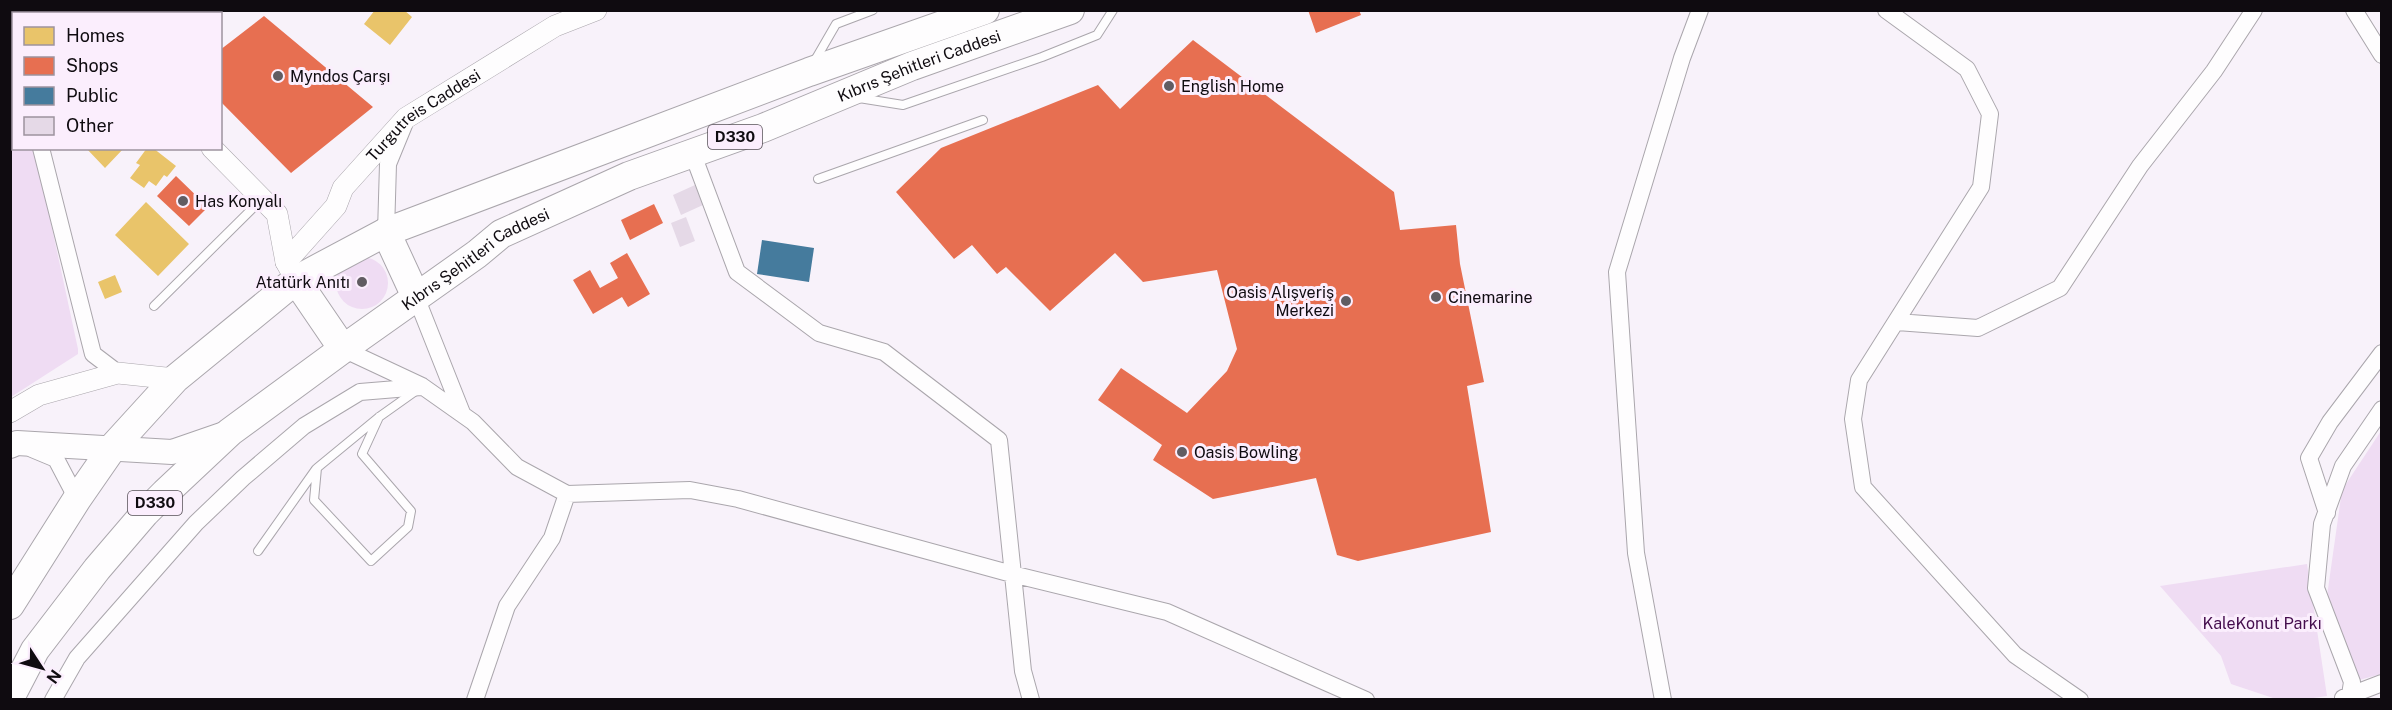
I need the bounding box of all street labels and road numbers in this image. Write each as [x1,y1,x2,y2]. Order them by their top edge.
street label: Kıbrıs Şehitleri Caddesi [835,26,1003,106]
street label: Turgutreis Caddesi [363,65,484,165]
road number: D330 [708,125,762,149]
street label: Kıbrıs Şehitleri Caddesi [398,204,552,314]
road number: D330 [128,491,182,515]

